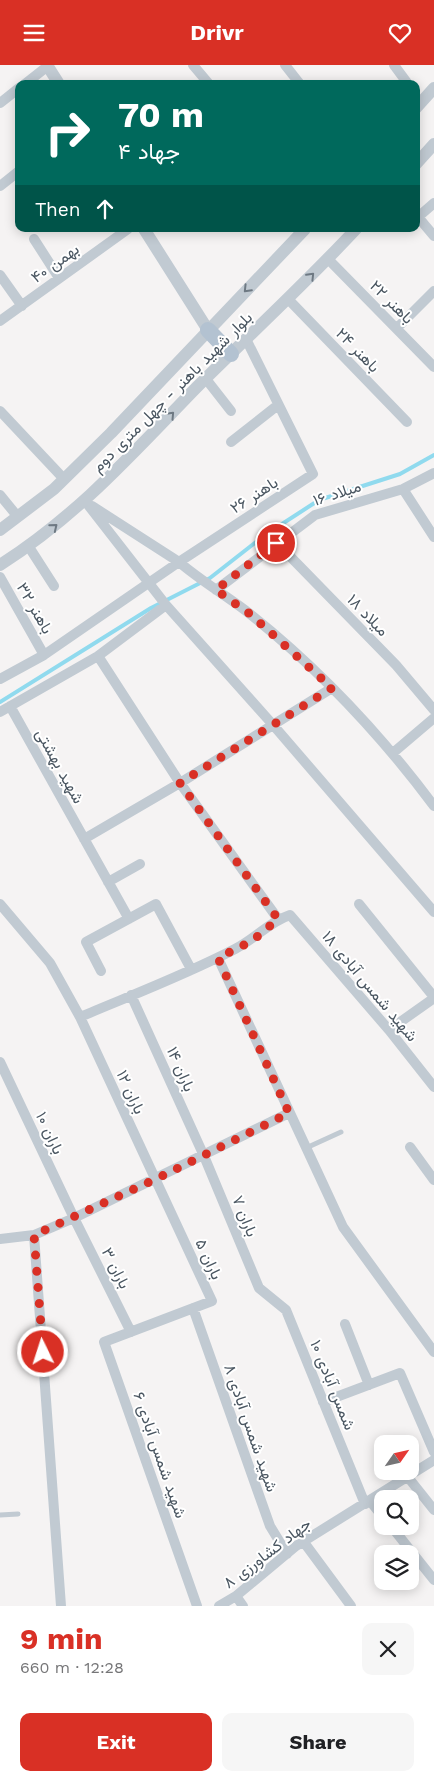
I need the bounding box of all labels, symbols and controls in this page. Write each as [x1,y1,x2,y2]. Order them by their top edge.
icon: menu [20,19,48,47]
icon: heart [386,19,414,47]
text: Drivr [190,20,244,45]
text: 70 m [118,94,204,136]
icon: right [35,100,100,165]
text: جهاد ۴ [118,139,180,164]
icon: ahead [91,195,119,223]
text: Then [35,198,81,221]
street label: بهمن ۴۰ [27,239,83,288]
one-way arrow [305,272,314,281]
street label: باهنر ۲۲ [366,276,418,328]
one-way arrow [244,283,253,292]
street label: بلوار شهید باهنر - چهل متری دوم [88,308,258,478]
street label: باهنر ۲۴ [331,324,384,377]
one-way arrow [165,412,174,421]
street label: باهنر ۲۶ [227,473,282,518]
street label: میلاد ۱۶ [311,476,363,510]
pin [255,522,297,564]
one-way arrow [48,523,57,532]
icon: arrive [262,529,290,557]
street label: باهنر ۳۲ [12,579,57,637]
street label: میلاد ۱۸ [343,590,393,640]
street label: شهید بهشتی [31,725,88,807]
street label: شهید شمس آبادی ۱۸ [317,927,422,1046]
street label: باران ۱۴ [162,1044,199,1095]
street label: باران ۱۲ [112,1067,149,1117]
street label: باران ۱۰ [31,1109,68,1158]
street label: باران ۷ [227,1193,262,1240]
street label: باران ۵ [190,1236,227,1283]
street label: باران ۳ [97,1244,134,1292]
position arrow [16,1325,68,1377]
street label: شمس آبادی ۱۰ [305,1337,360,1433]
street label: شهید شمس آبادی ۸ [219,1362,282,1495]
street label: شهید شمس آبادی ۶ [129,1389,191,1521]
north arrow [374,1435,419,1480]
map controls [374,1435,419,1590]
button: search [374,1490,419,1535]
street label: جهاد کشاورزی ۸ [219,1514,315,1593]
button: layers [374,1545,419,1590]
text: 9 min [20,1621,103,1656]
button: close [362,1623,414,1675]
text: 660 m · 12:28 [20,1658,124,1677]
button: Exit [20,1713,212,1771]
button: Share [222,1713,414,1771]

